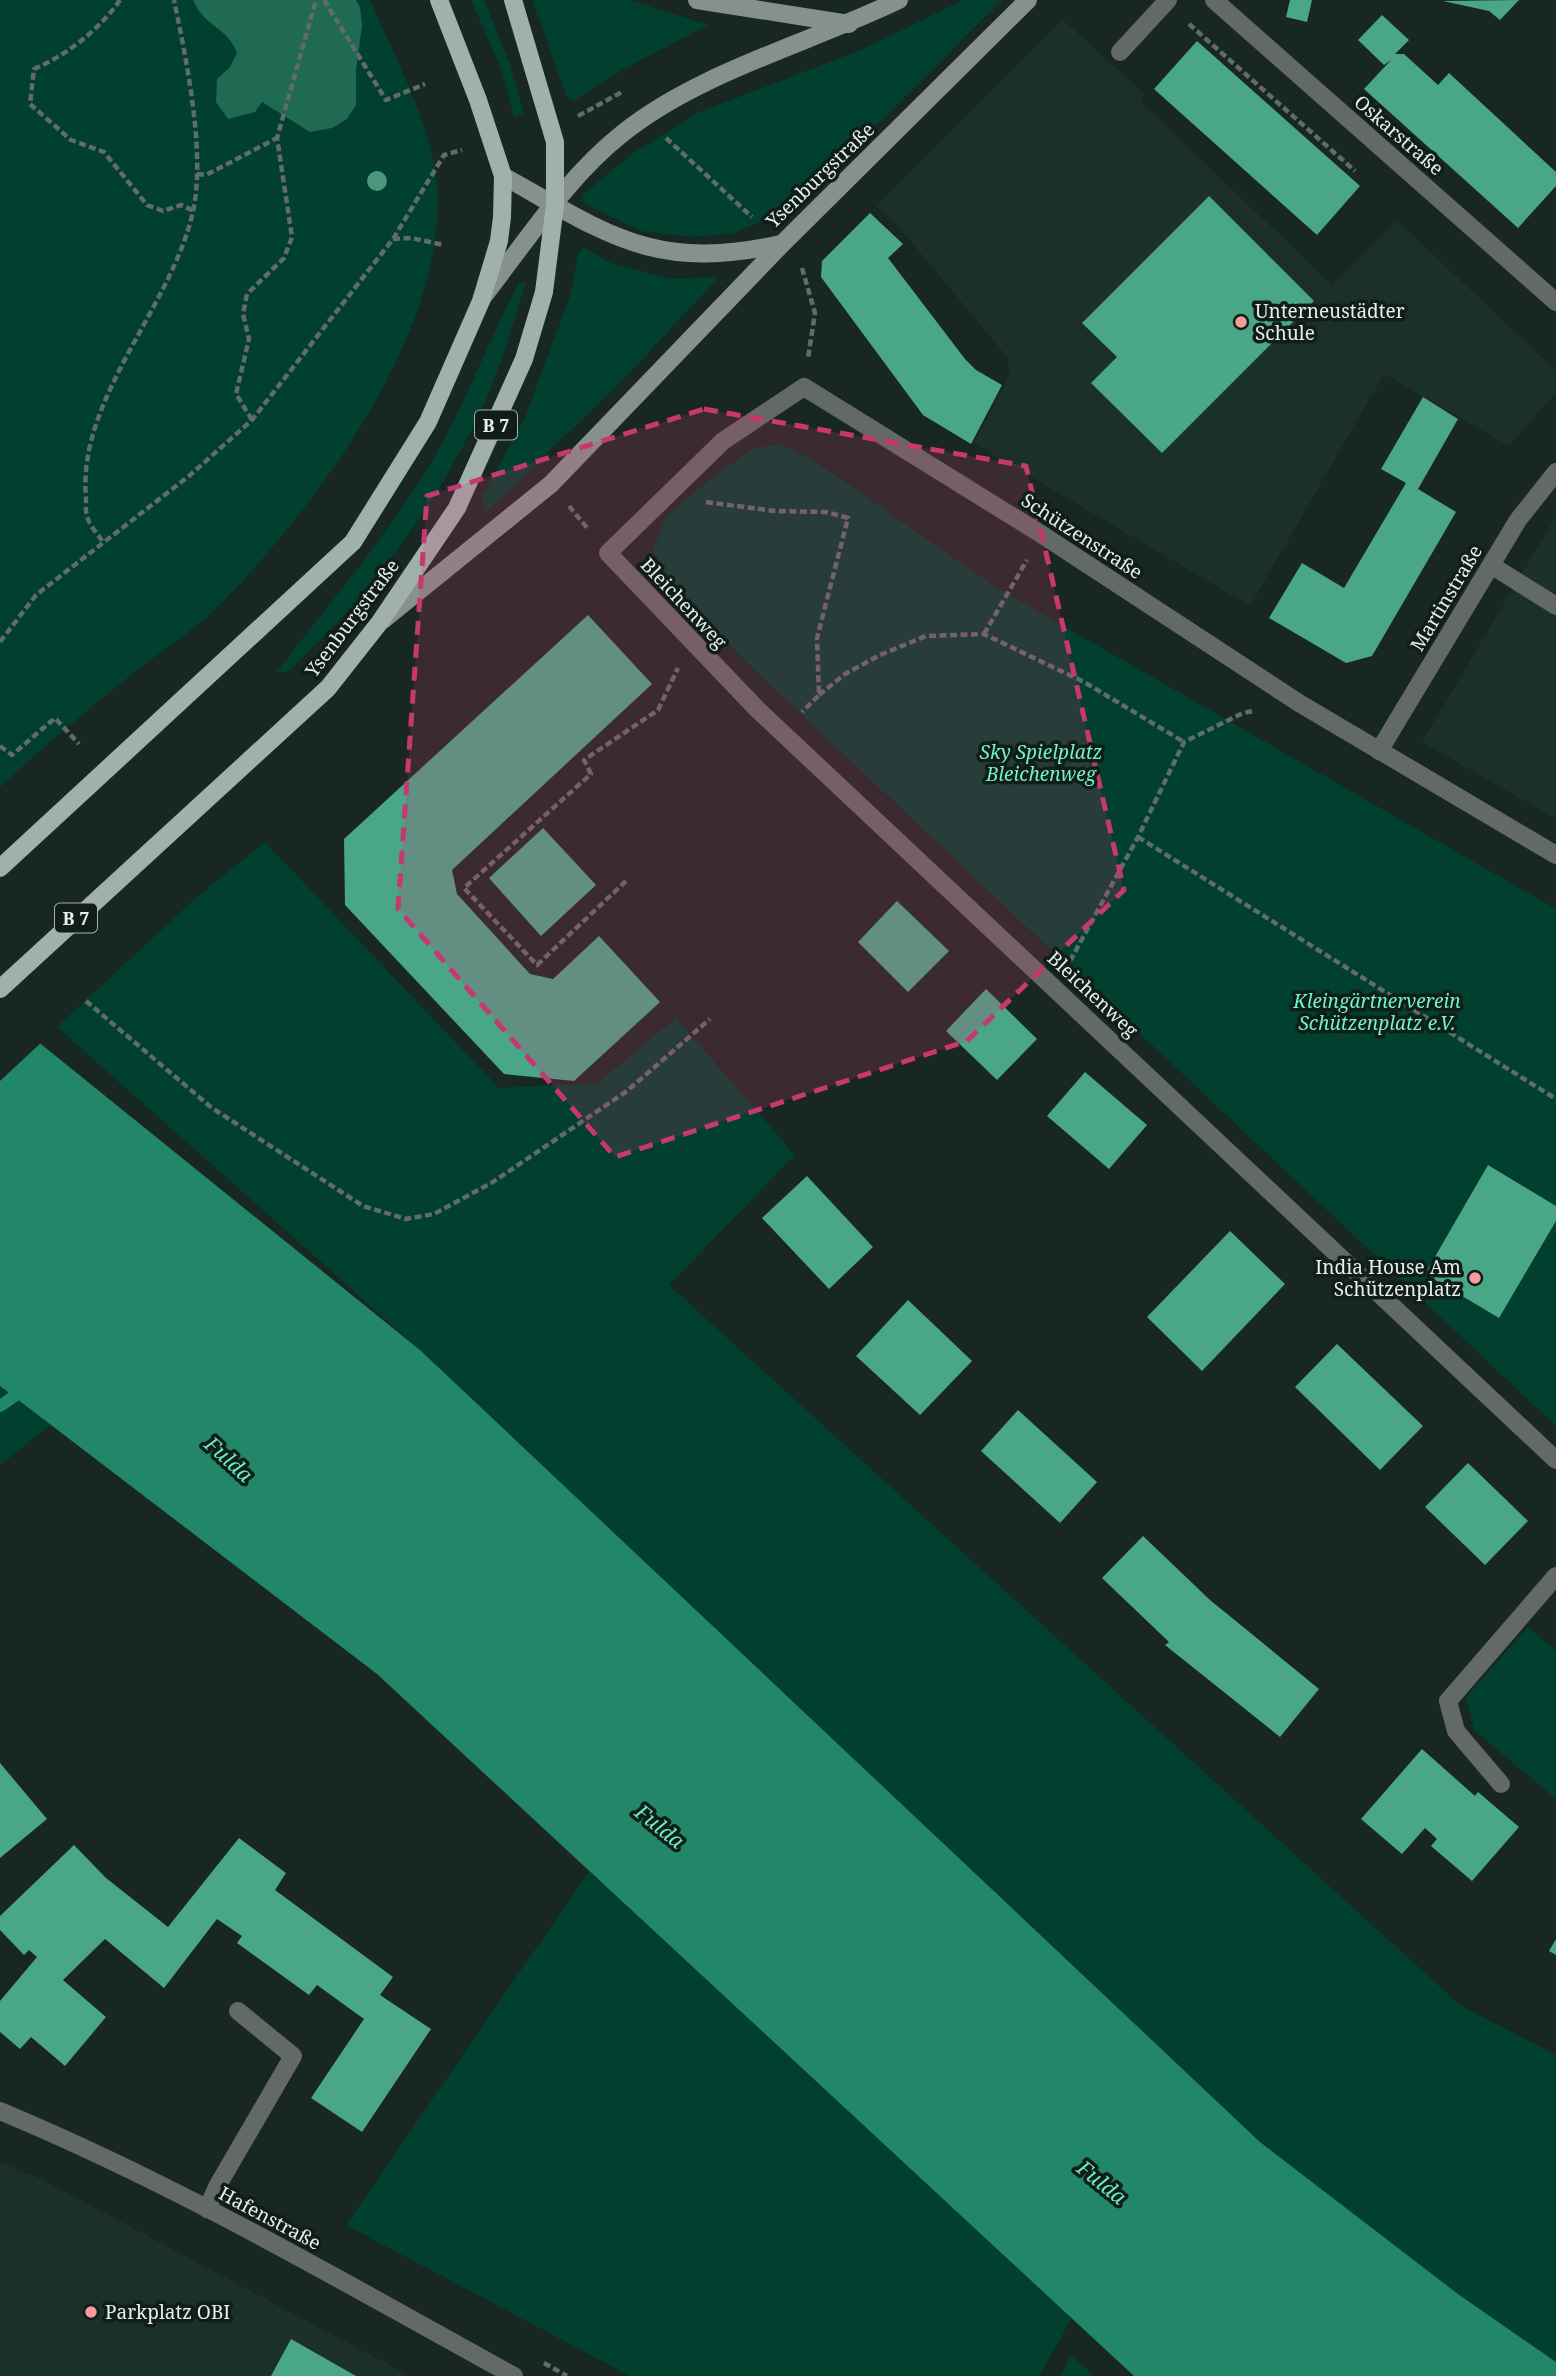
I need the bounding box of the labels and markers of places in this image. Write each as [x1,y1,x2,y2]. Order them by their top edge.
place label: Unterneustädter Schule [1255,298,1405,346]
marker: Unterneustädter Schule [1233,314,1249,330]
place label: India House Am Schützenplatz [1315,1254,1461,1302]
marker: India House Am Schützenplatz [1467,1270,1483,1286]
place label: Parkplatz OBI [105,2299,230,2325]
marker: Parkplatz OBI [83,2304,99,2320]

